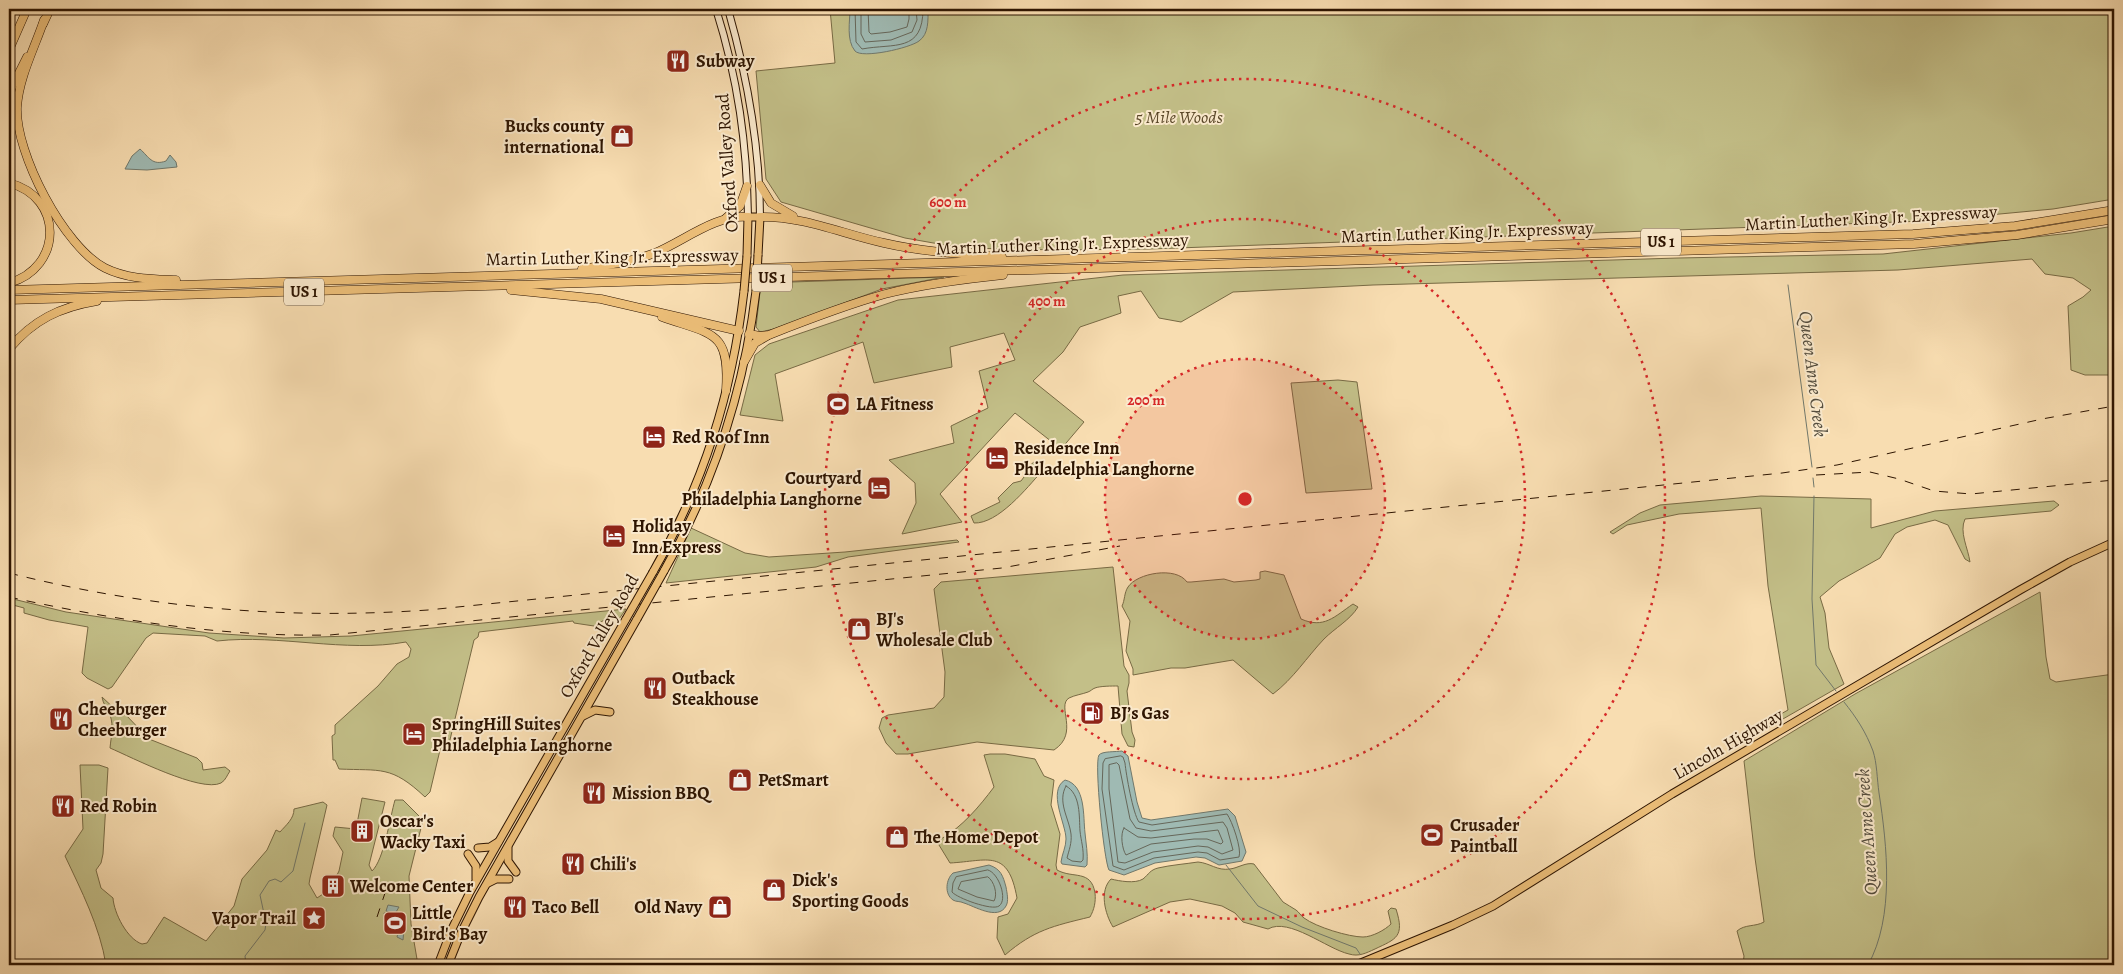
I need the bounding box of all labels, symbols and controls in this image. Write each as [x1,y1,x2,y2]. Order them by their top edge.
restaurant icon: Subway [665,48,691,74]
place label: Subway [696,49,755,73]
street label: Oxford Valley Road [710,92,744,233]
park label: 5 Mile Woods [1134,105,1223,129]
place label: Bucks county international [504,114,605,159]
shop icon: Bucks county international [609,123,635,149]
text: 600 m [929,192,967,212]
street label: Martin Luther King Jr. Expressway [1744,199,1999,237]
street label: Martin Luther King Jr. Expressway [1340,216,1595,248]
street label: Martin Luther King Jr. Expressway [935,228,1190,260]
road number: US 1 [1641,228,1681,256]
street label: Martin Luther King Jr. Expressway [485,243,739,271]
road number: US 1 [752,264,792,292]
road number: US 1 [284,278,324,306]
text: 400 m [1028,291,1066,311]
water label: Queen Anne Creek [1792,309,1834,439]
text: 200 m [1127,390,1165,410]
sports icon: LA Fitness [825,391,851,417]
place label: LA Fitness [856,392,934,416]
hotel icon: Red Roof Inn [641,424,667,450]
place label: Red Roof Inn [672,425,770,449]
place label: Residence Inn Philadelphia Langhorne [1014,436,1194,481]
hotel icon: Residence Inn Philadelphia Langhorne [984,445,1010,471]
place label: Courtyard Philadelphia Langhorne [682,466,862,511]
hotel icon: Courtyard Philadelphia Langhorne [866,475,892,501]
centre of rings [1236,490,1254,508]
place label: Holiday Inn Express [632,514,721,559]
hotel icon: Holiday Inn Express [601,523,627,549]
street label: Oxford Valley Road [554,569,644,702]
place label: BJ's Wholesale Club [875,607,993,652]
shop icon: BJ's Wholesale Club [846,616,872,642]
place label: Outback Steakhouse [672,666,759,711]
restaurant icon: Outback Steakhouse [642,675,668,701]
place label: Cheeburger Cheeburger [78,697,167,742]
fuel station icon: BJ’s Gas [1079,700,1105,726]
place label: BJ’s Gas [1110,701,1169,725]
street label: Lincoln Highway [1669,702,1788,785]
restaurant icon: Cheeburger Cheeburger [48,706,74,732]
place label: SpringHill Suites Philadelphia Langhorne [432,712,612,757]
hotel icon: SpringHill Suites Philadelphia Langhorne [401,721,427,747]
shop icon: PetSmart [727,767,753,793]
place label: PetSmart [758,768,829,792]
water label: Queen Anne Creek [1850,768,1884,896]
restaurant icon: Mission BBQ [581,780,607,806]
place label: Mission BBQ [612,781,712,805]
restaurant icon: Red Robin [50,793,76,819]
place label: Red Robin [80,794,157,818]
place label: Oscar's Wacky Taxi [379,809,466,854]
place label: Crusader Paintball [1450,813,1520,858]
building icon: Oscar's Wacky Taxi [349,818,375,844]
sports icon: Crusader Paintball [1419,822,1445,848]
shop icon: The Home Depot [884,824,910,850]
place label: The Home Depot [914,825,1039,849]
restaurant icon: Chili's [560,851,586,877]
place label: Chili's [590,852,637,876]
place label: Dick's Sporting Goods [792,868,909,913]
building icon: Welcome Center [320,873,346,899]
place label: Welcome Center [349,874,474,898]
shop icon: Dick's Sporting Goods [761,877,787,903]
restaurant icon: Taco Bell [502,894,528,920]
shop icon: Old Navy [707,894,733,920]
place label: Taco Bell [532,895,599,919]
place label: Old Navy [634,895,703,919]
place label: Little Bird's Bay [412,901,488,946]
place icon: Vapor Trail [301,905,327,931]
place label: Vapor Trail [211,906,296,930]
sports icon: Little Bird's Bay [382,910,408,936]

